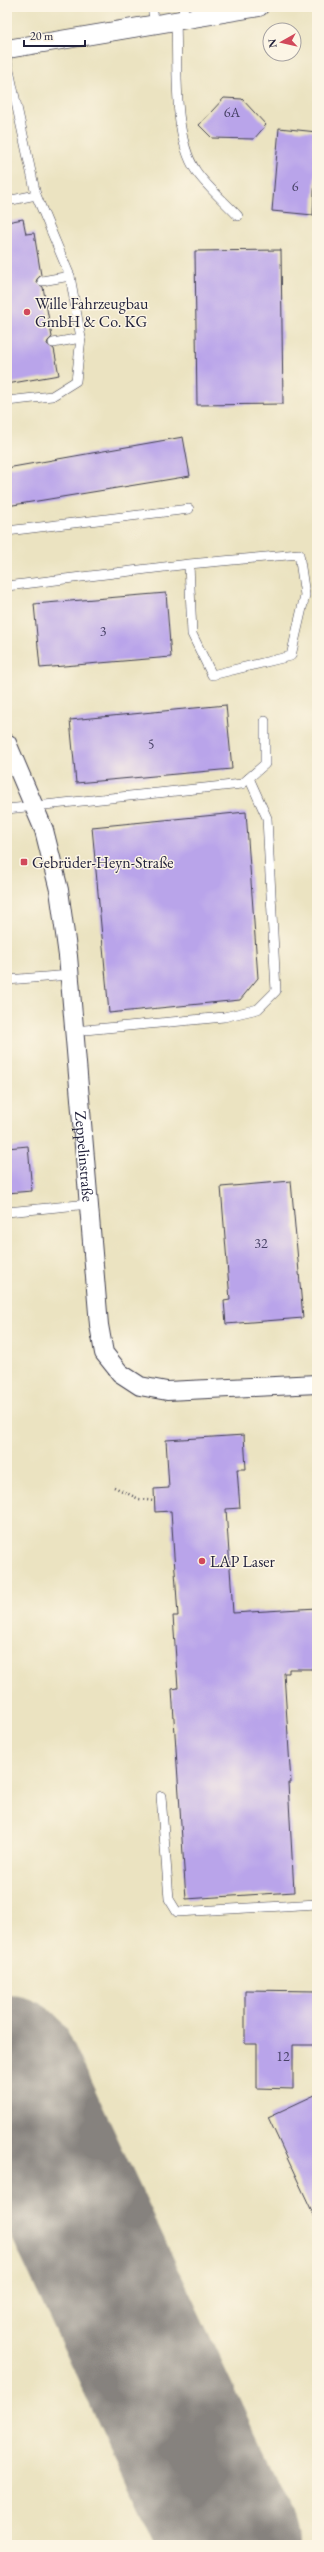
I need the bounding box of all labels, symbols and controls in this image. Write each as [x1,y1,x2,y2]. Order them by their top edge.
scale bar [24,22,85,48]
north arrow [262,22,302,62]
text: 20 m [30,28,54,44]
text: N [265,38,280,49]
house number: 6A [224,103,241,121]
house number: 6 [292,177,299,195]
place label: Wille Fahrzeugbau GmbH & Co. KG [35,293,149,332]
marker: Wille Fahrzeugbau GmbH & Co. KG [22,307,32,317]
house number: 3 [100,622,107,640]
house number: 5 [148,735,154,753]
place label: Gebrüder-Heyn-Straße [32,852,174,873]
marker: Gebrüder-Heyn-Straße [19,857,29,867]
street label: Zeppelinstraße [71,1110,99,1203]
house number: 32 [254,1234,268,1252]
place label: LAP Laser [210,1551,276,1572]
marker: LAP Laser [197,1556,207,1566]
house number: 12 [276,2047,290,2065]

